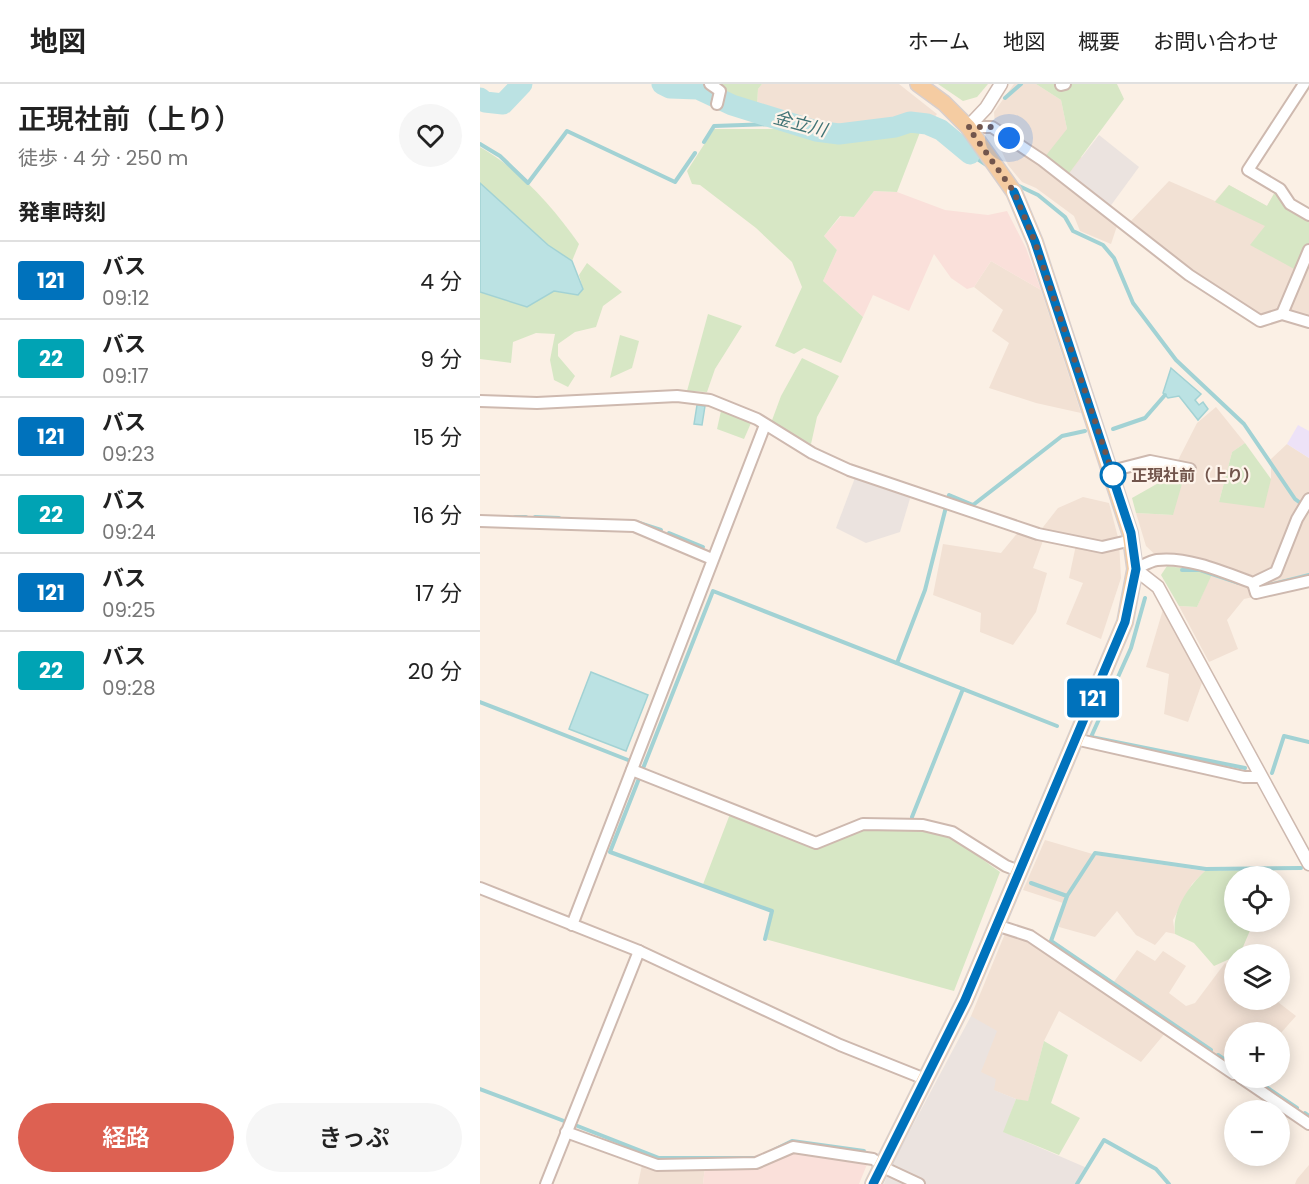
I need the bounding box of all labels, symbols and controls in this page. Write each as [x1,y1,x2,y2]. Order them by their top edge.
text: 地図 [30,22,86,61]
text: ホーム [908,27,970,56]
text: 地図 [1003,27,1045,56]
text: 概要 [1078,27,1120,56]
text: お問い合わせ [1153,27,1279,56]
text: 正現社前（上り） [18,100,242,139]
button: heart [399,104,462,167]
water label: 金立川 [771,104,831,143]
your location [994,123,1024,153]
text: 徒歩 · 4 分 · 250 m [18,144,188,172]
text: 発車時刻 [18,197,106,228]
text: バス [102,251,146,282]
text: 121 [37,266,65,295]
text: 4 分 [420,266,462,297]
text: 09:12 [102,284,149,312]
text: バス [102,329,146,360]
text: 22 [39,344,63,373]
text: 9 分 [420,344,462,375]
text: 09:17 [102,362,149,390]
text: バス [102,407,146,438]
text: 121 [37,422,65,451]
text: 15 分 [413,422,462,453]
text: 09:23 [102,440,155,468]
marker: 正現社前（上り） [1100,462,1126,488]
place label: 正現社前（上り） [1131,464,1259,487]
text: バス [102,485,146,516]
text: 22 [39,500,63,529]
text: 16 分 [413,500,462,531]
text: 09:24 [102,518,156,546]
text: バス [102,563,146,594]
text: 121 [37,578,65,607]
text: 17 分 [415,578,462,609]
text: 09:25 [102,596,155,624]
text: バス [102,641,146,672]
text: 22 [39,656,63,685]
text: 20 分 [408,656,462,687]
text: 09:28 [102,674,156,702]
line badge: 121 [1058,678,1128,718]
text: 121 [1079,684,1107,713]
map controls [1224,866,1290,1166]
button: locate [1224,866,1290,932]
button: layers [1224,944,1290,1010]
button: + [1224,1022,1290,1088]
button: − [1224,1100,1290,1166]
button: 経路 [18,1103,234,1172]
button: きっぷ [246,1103,462,1172]

